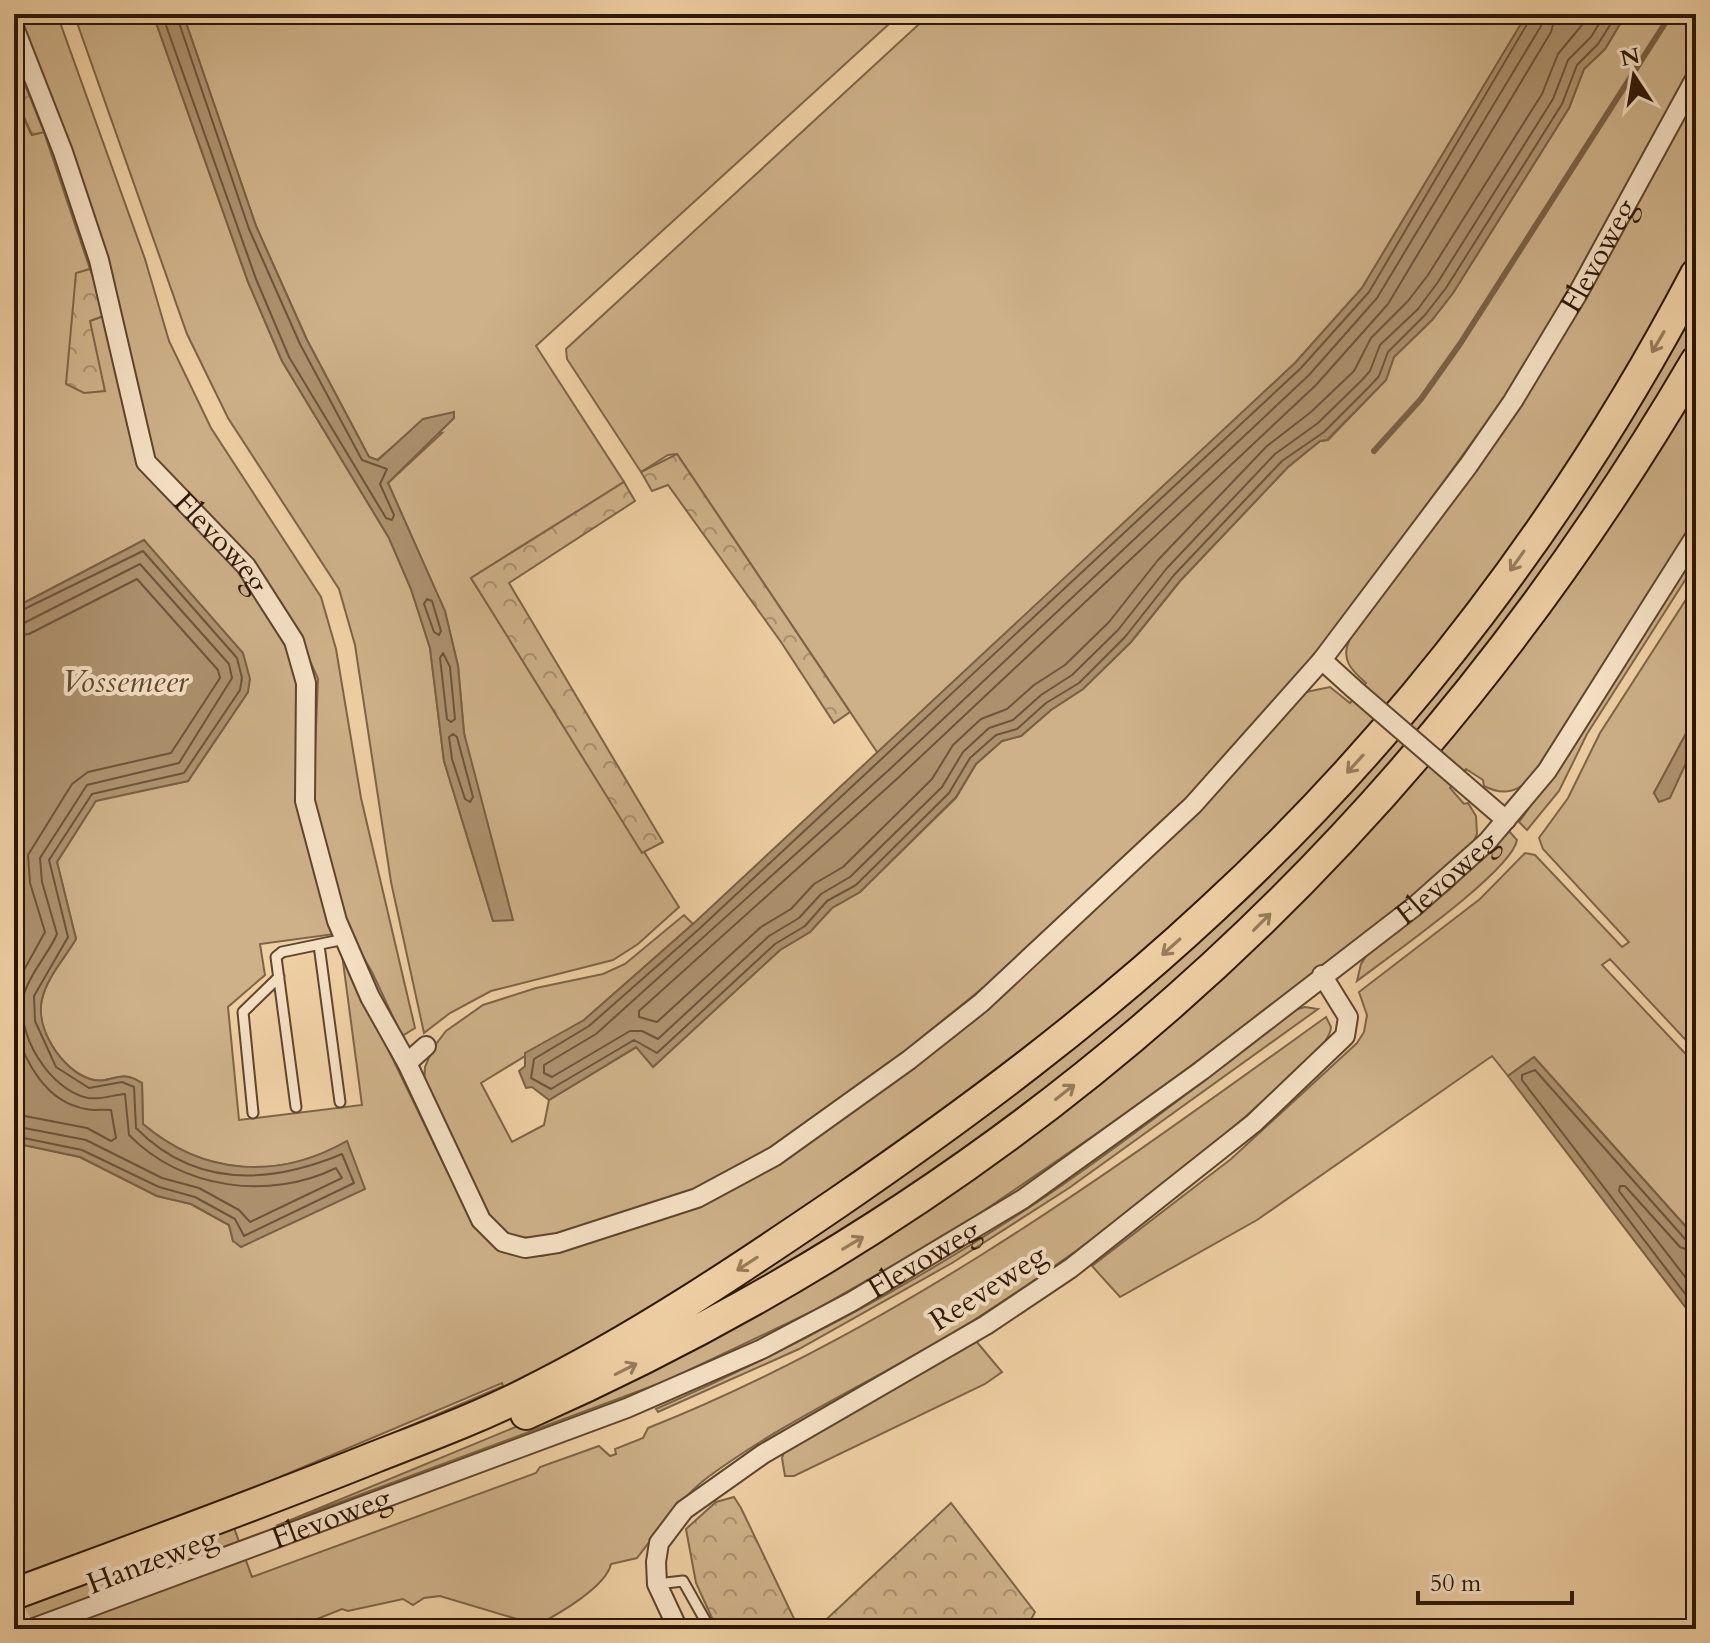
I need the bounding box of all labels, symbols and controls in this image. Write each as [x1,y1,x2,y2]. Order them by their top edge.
north arrow [1594,36,1674,116]
text: N [1618,41,1643,74]
street label: Flevoweg [1550,191,1646,320]
one-way arrow [1650,330,1666,353]
street label: Flevoweg [165,483,279,601]
one-way arrow [1509,549,1525,571]
water label: Vossemeer [62,660,190,704]
one-way arrow [1346,753,1364,773]
street label: Flevoweg [1387,821,1507,934]
one-way arrow [1252,913,1272,932]
one-way arrow [1161,937,1181,955]
one-way arrow [1054,1084,1075,1101]
street label: Flevoweg [860,1209,987,1308]
one-way arrow [841,1234,864,1250]
street label: Reeveweg [922,1235,1054,1341]
one-way arrow [736,1256,758,1272]
one-way arrow [613,1360,637,1376]
street label: Flevoweg [266,1477,397,1559]
street label: Hanzeweg [81,1517,223,1605]
scale bar [1418,1555,1572,1605]
text: 50 m [1430,1567,1482,1600]

